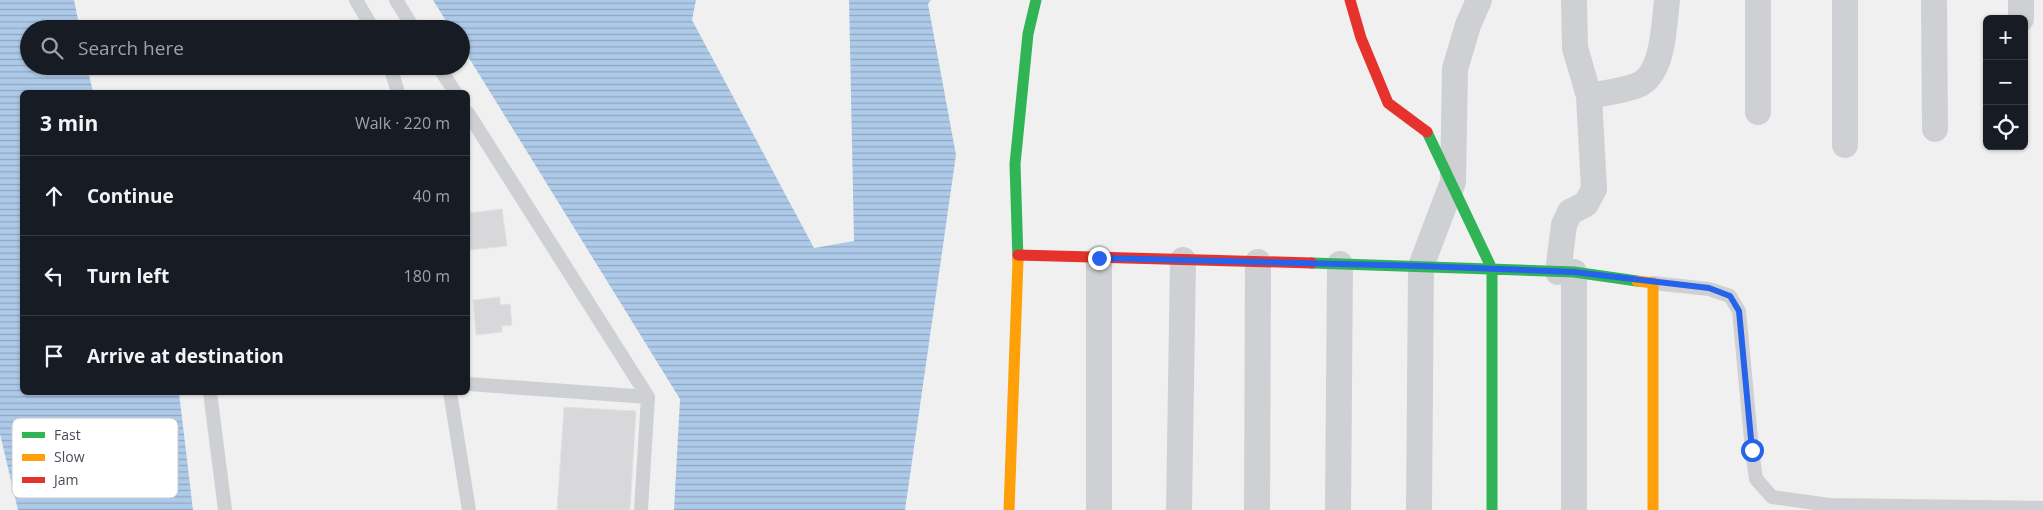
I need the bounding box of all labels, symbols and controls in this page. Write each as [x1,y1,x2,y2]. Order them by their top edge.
map controls [1983,15,2028,150]
button: + [1983,15,2028,60]
search box [20,20,470,75]
icon: search [38,34,66,62]
text: Search here [78,35,184,61]
button: − [1983,60,2028,105]
button: locate [1983,105,2028,150]
text: 3 min [40,109,98,137]
text: Walk · 220 m [355,112,450,134]
icon: ahead [40,182,68,210]
text: Continue [87,183,174,209]
text: 40 m [413,185,450,207]
route end [1088,247,1111,270]
icon: left [40,262,68,290]
text: Turn left [87,263,169,289]
text: 180 m [404,265,450,287]
icon: arrive [40,342,68,370]
text: Arrive at destination [87,343,284,369]
legend [12,418,178,498]
text: Fast [54,425,81,444]
route start [1741,439,1764,462]
text: Slow [54,447,85,466]
text: Jam [52,470,79,489]

